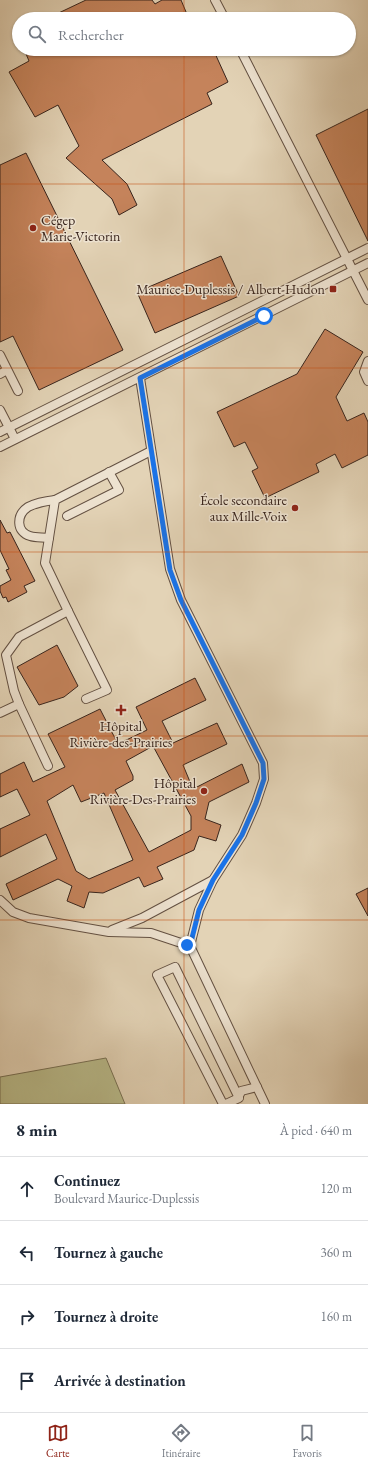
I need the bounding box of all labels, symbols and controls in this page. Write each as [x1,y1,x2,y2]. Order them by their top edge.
search box [12,12,356,56]
icon: search [26,23,48,45]
text: Rechercher [58,25,124,44]
place label: Cégep Marie-Victorin [41,211,121,245]
marker: Cégep Marie-Victorin [28,223,38,233]
place label: Maurice-Duplessis / Albert-Hudon [136,280,326,298]
marker: Maurice-Duplessis / Albert-Hudon [328,284,338,294]
route start [255,307,273,325]
place label: École secondaire aux Mille-Voix [200,491,288,525]
marker: École secondaire aux Mille-Voix [290,503,300,513]
marker: Hôpital Rivière-des-Prairies [115,704,127,716]
place label: Hôpital Rivière-des-Prairies [70,717,173,751]
place label: Hôpital Rivière-Des-Prairies [90,774,197,808]
marker: Hôpital Rivière-Des-Prairies [199,786,209,796]
route end [178,936,196,954]
text: 8 min [16,1119,57,1141]
text: À pied · 640 m [280,1122,352,1139]
text: Continuez [54,1171,120,1190]
icon: ahead [16,1178,38,1200]
text: 120 m [321,1180,352,1197]
text: Boulevard Maurice-Duplessis [54,1190,199,1207]
icon: left [16,1242,38,1264]
text: Tournez à gauche [54,1243,163,1262]
text: 360 m [321,1244,352,1261]
icon: right [16,1306,38,1328]
text: Tournez à droite [54,1307,158,1326]
text: 160 m [321,1308,352,1325]
icon: arrive [16,1370,38,1392]
text: Arrivée à destination [54,1371,186,1390]
tab: Carte [46,1422,70,1460]
tab: Itinéraire [162,1422,200,1460]
tab: Favoris [293,1422,322,1460]

